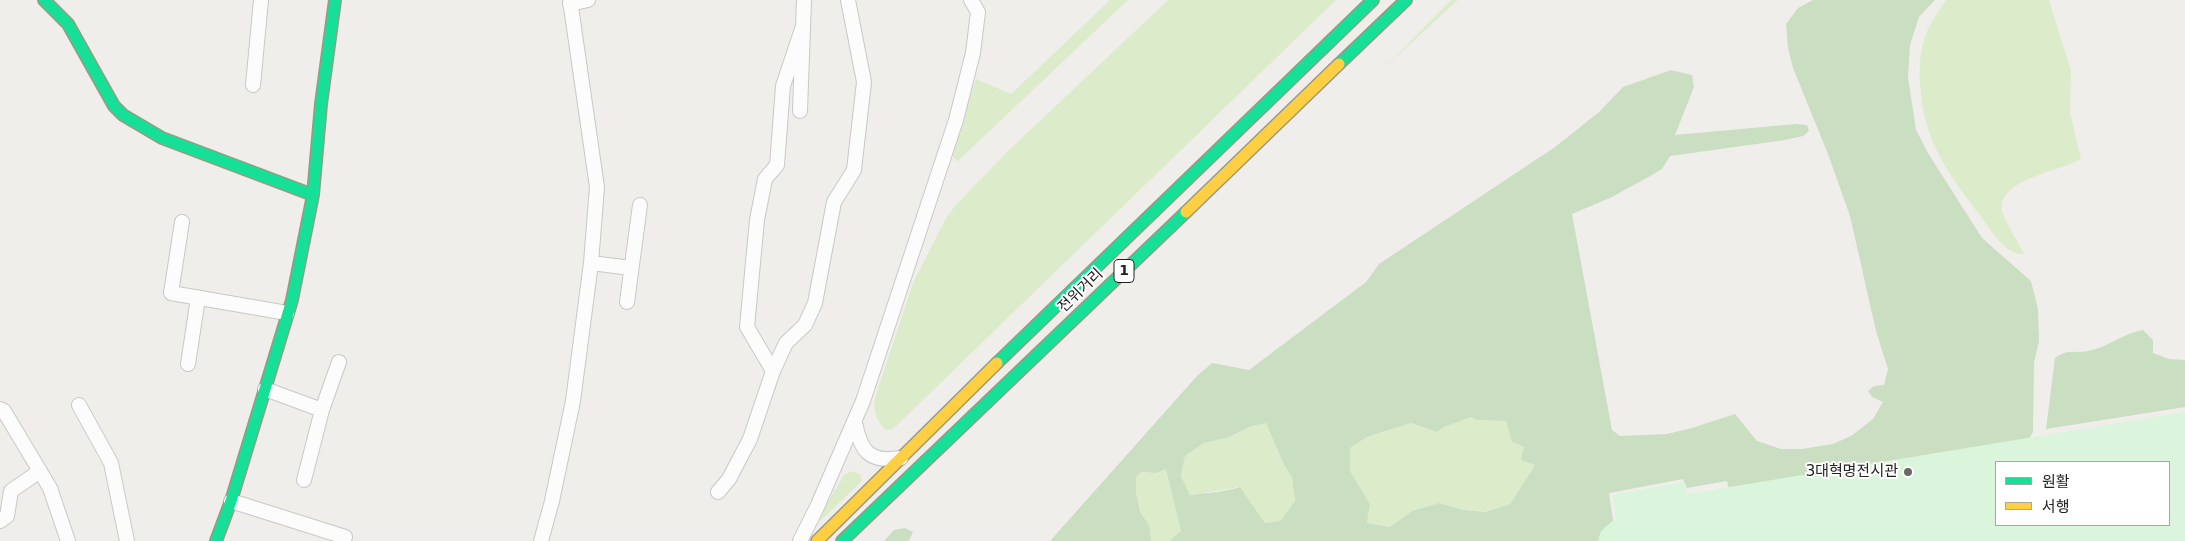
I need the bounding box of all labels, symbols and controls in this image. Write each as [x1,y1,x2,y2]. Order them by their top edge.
road number: 1 [1114,260,1134,282]
street label: 전위거리 [1055,265,1107,317]
legend [1995,461,2170,526]
place label: 3대혁명전시관 [1806,463,1898,481]
marker: 3대혁명전시관 [1902,466,1914,478]
text: 원활 [2042,473,2070,491]
text: 서행 [2042,498,2070,516]

